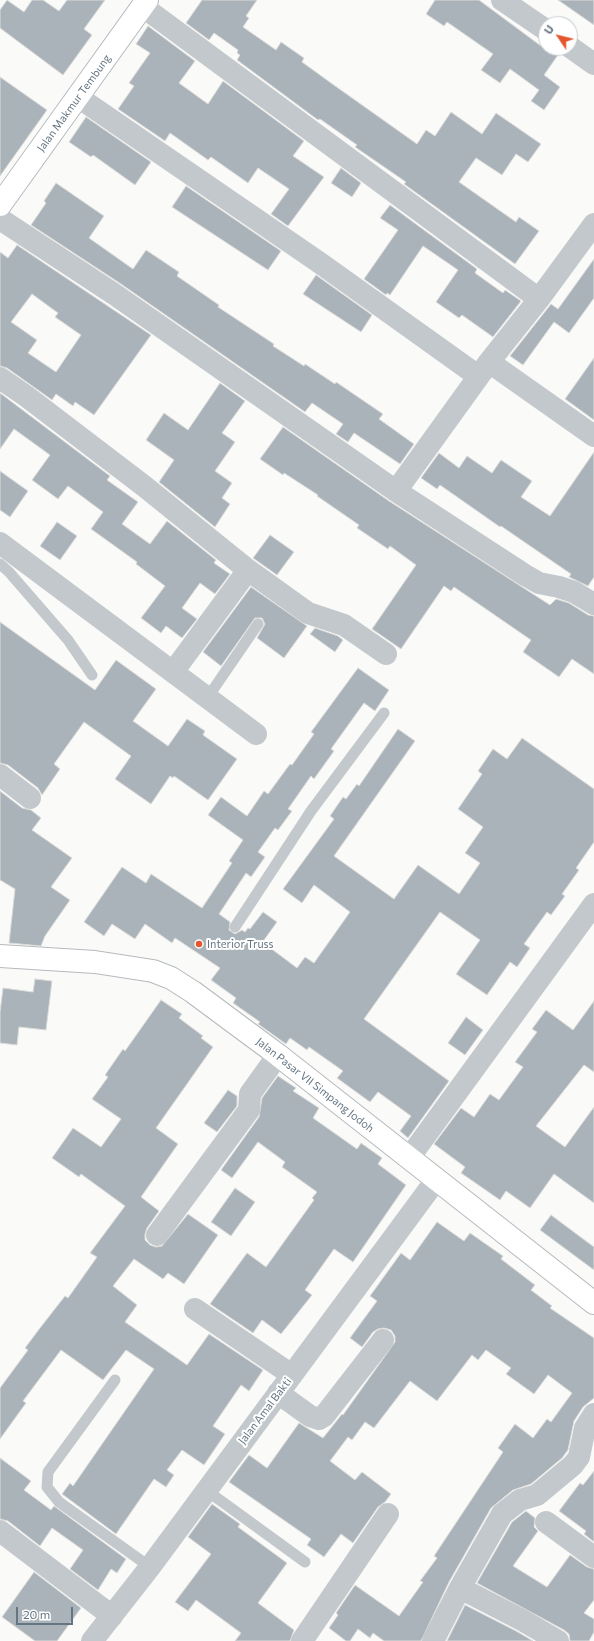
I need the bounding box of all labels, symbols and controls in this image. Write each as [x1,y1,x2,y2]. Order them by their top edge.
north arrow [538,16,578,56]
text: U [541,22,556,36]
street label: Jalan Makmur Tembung [34,52,114,154]
place label: Interior Truss [207,937,274,951]
marker: Interior Truss [194,939,204,949]
street label: Jalan Pasar VII Simpang Jodoh [253,1035,377,1135]
street label: Jalan Amal Bakti [236,1375,294,1447]
scale bar [18,1599,75,1625]
text: 20 m [23,1607,50,1621]

